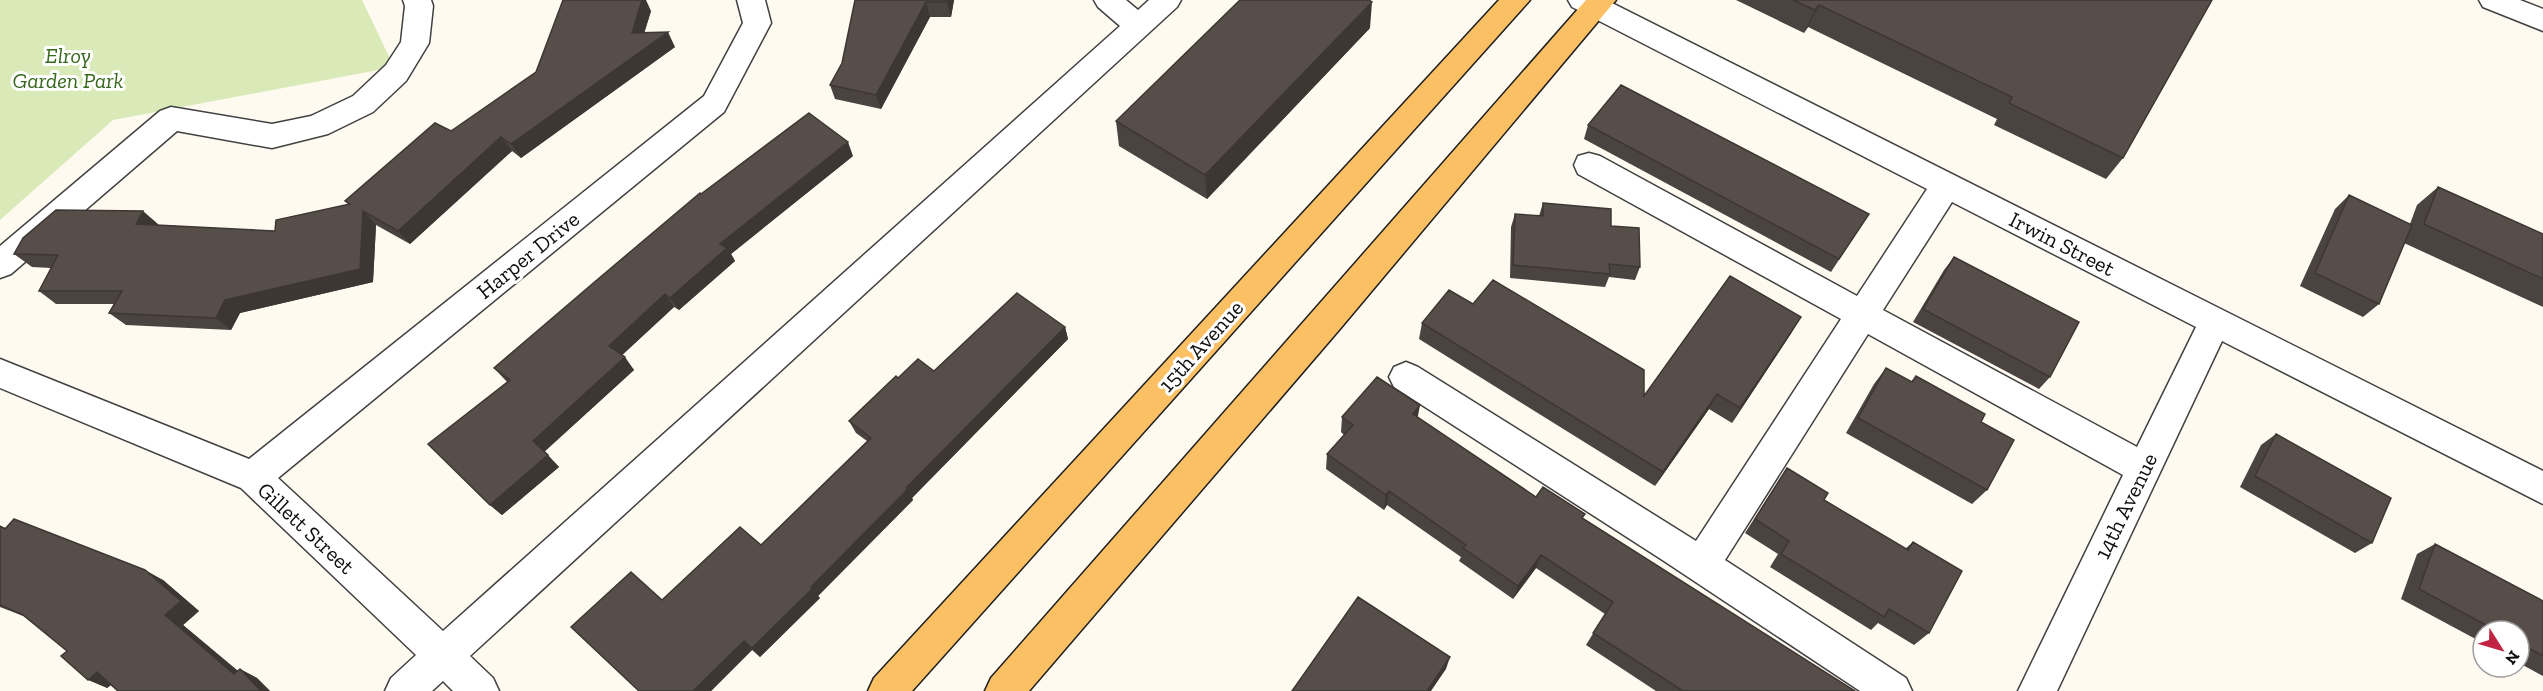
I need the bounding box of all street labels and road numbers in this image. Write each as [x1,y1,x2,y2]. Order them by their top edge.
street label: Harper Drive [471,205,585,305]
street label: Irwin Street [2005,206,2120,282]
street label: 15th Avenue [1153,295,1249,397]
street label: 14th Avenue [2089,449,2163,563]
street label: Gillett Street [252,476,361,580]

